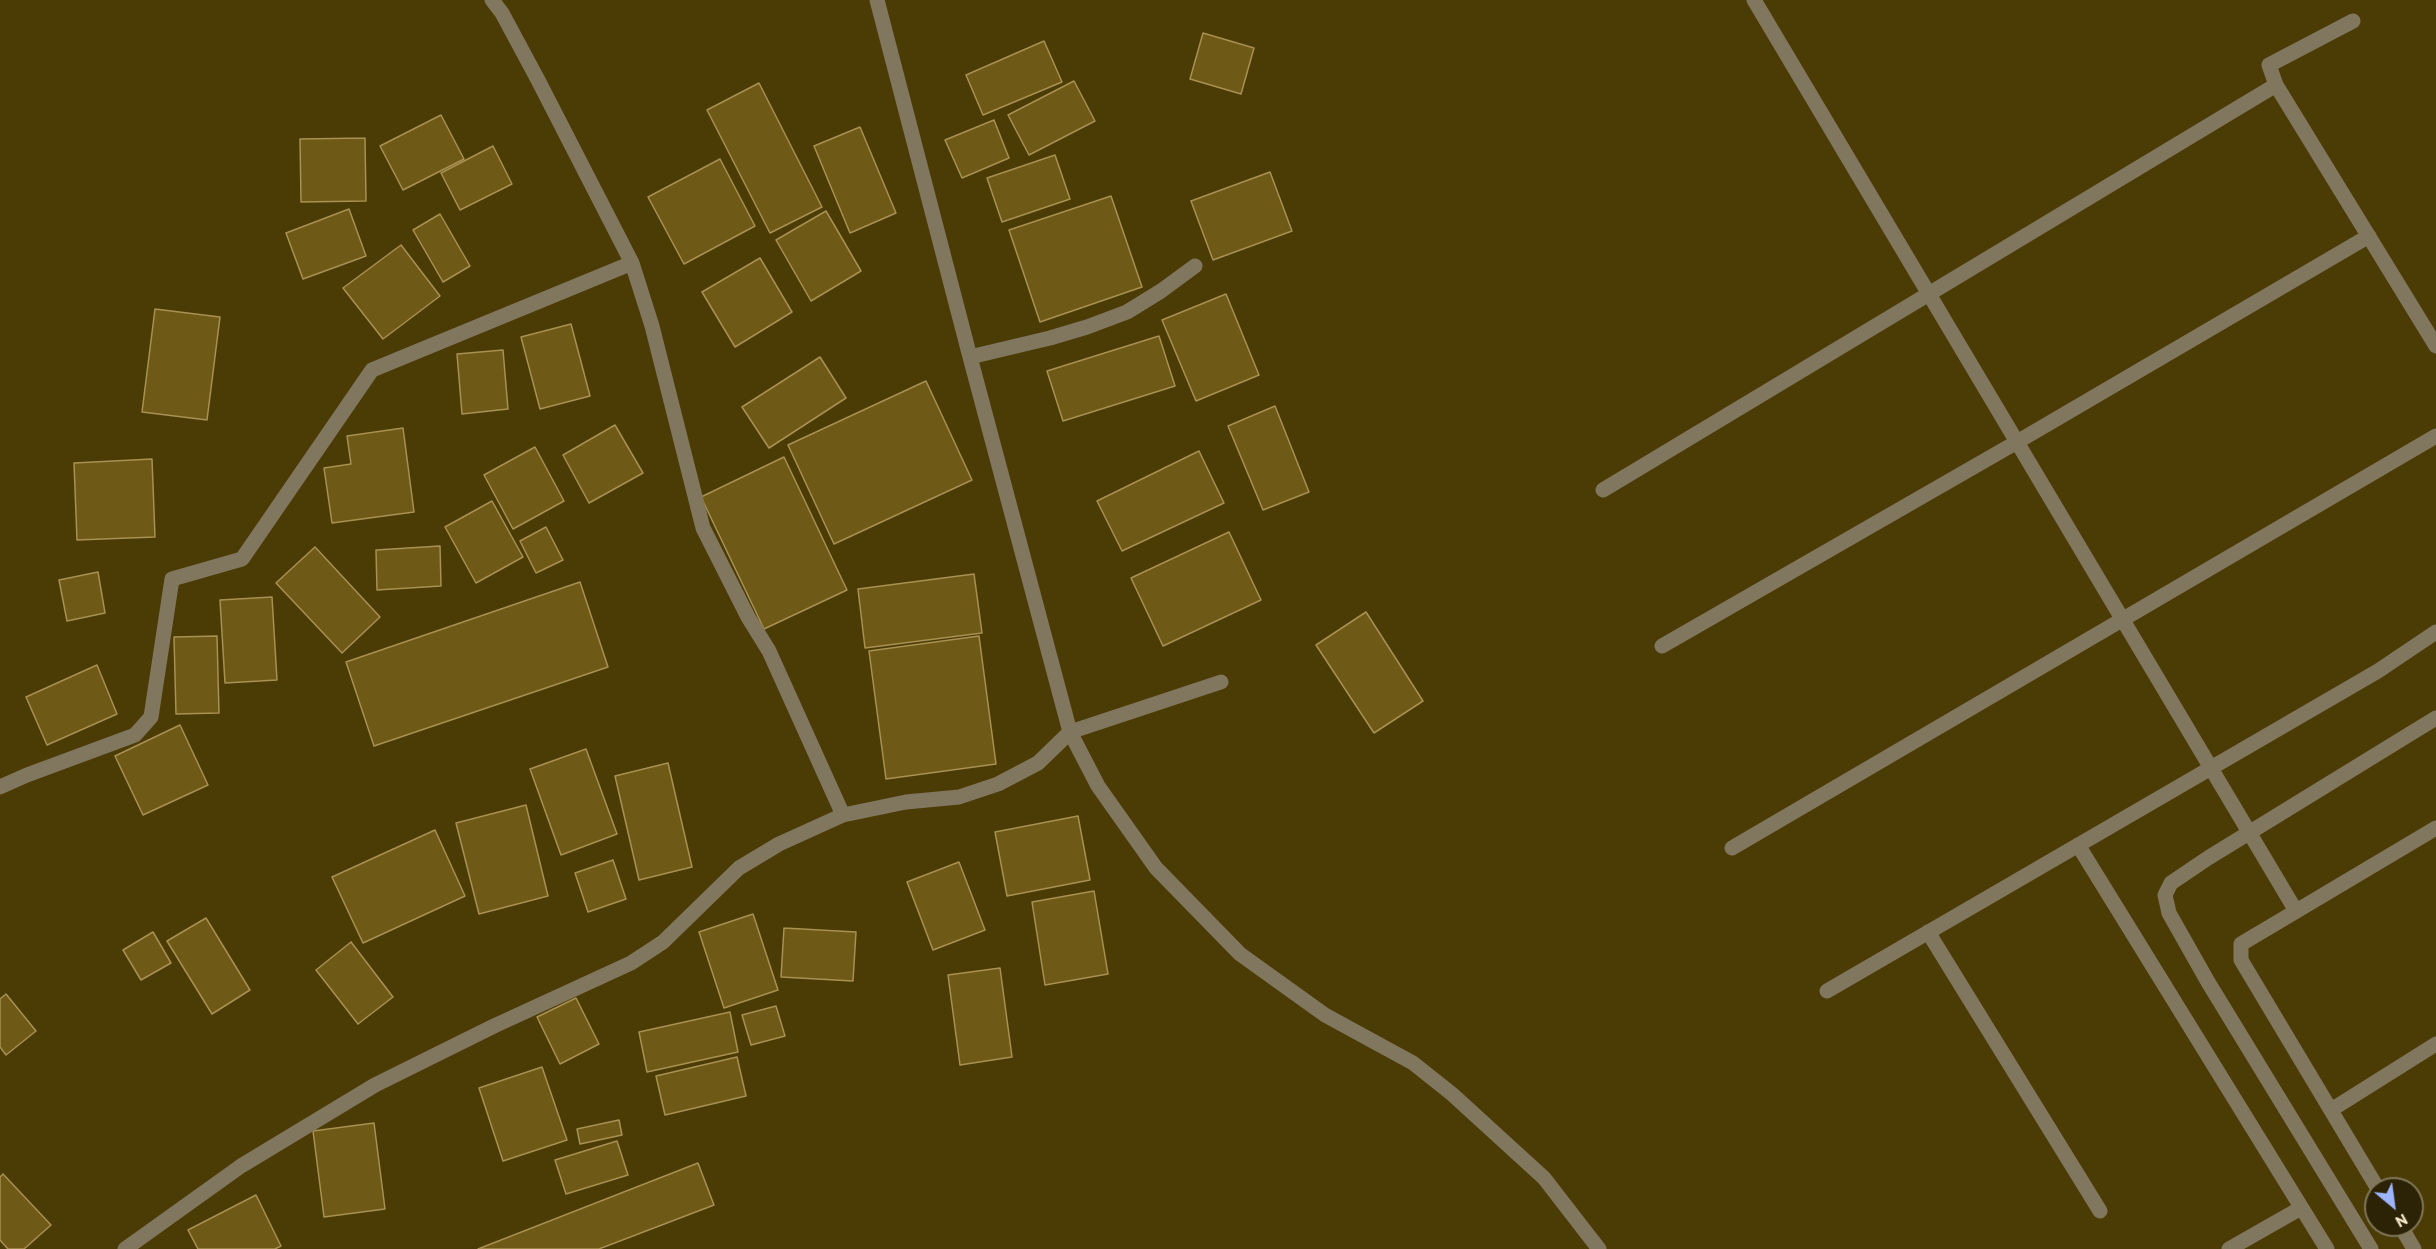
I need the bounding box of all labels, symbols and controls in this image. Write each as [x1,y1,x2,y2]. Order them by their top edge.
north arrow [2364,1177,2424,1237]
text: N [2392,1210,2411,1232]

